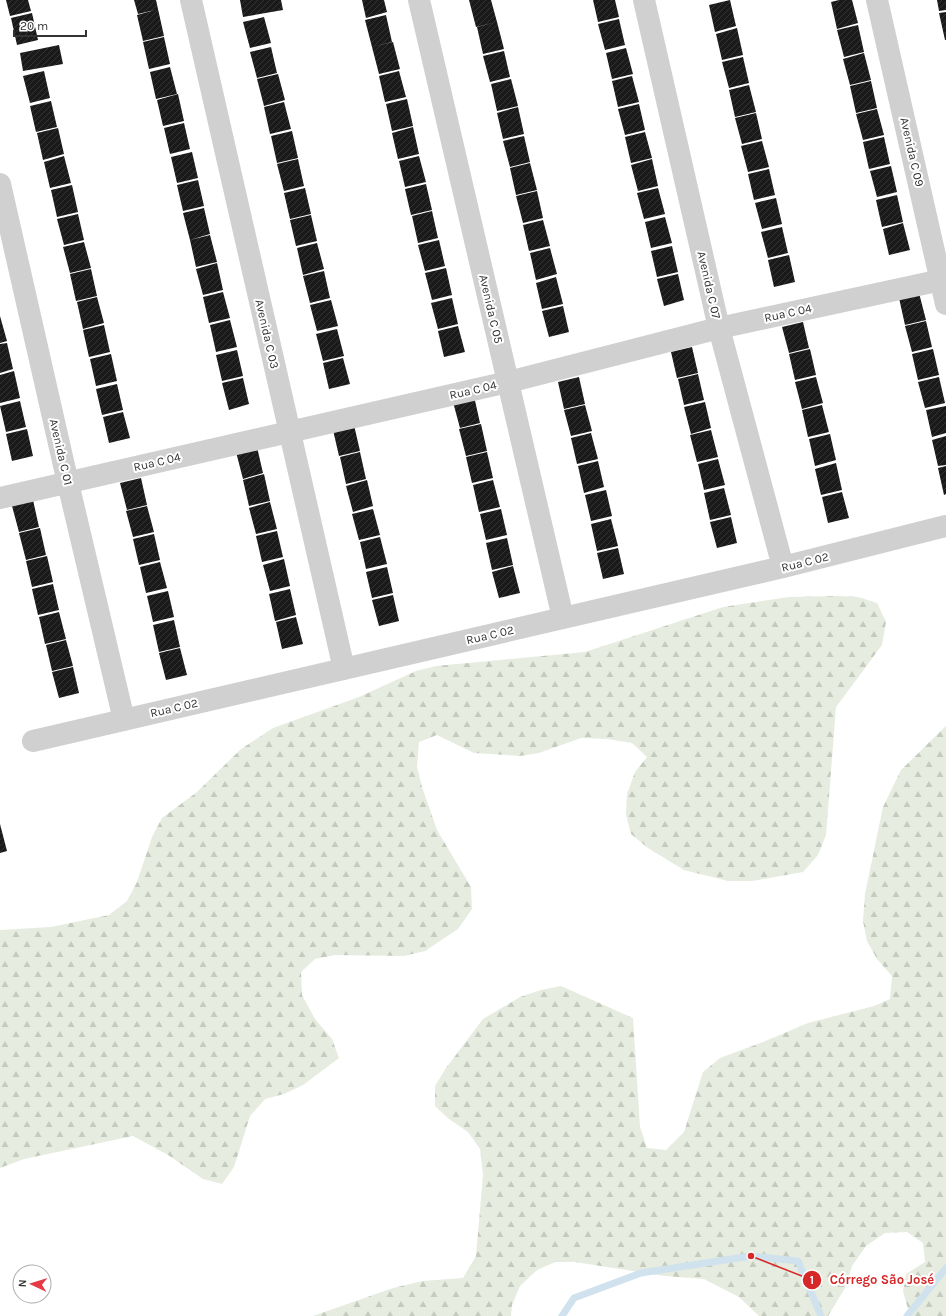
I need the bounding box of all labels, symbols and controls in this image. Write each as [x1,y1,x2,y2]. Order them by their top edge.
scale bar [14,12,86,38]
text: 20 m [20,19,48,33]
street label: Avenida C 09 [897,116,927,188]
street label: Avenida C 07 [694,250,724,321]
street label: Avenida C 05 [476,273,506,345]
street label: Avenida C 03 [252,298,282,370]
street label: Rua C 04 [763,301,813,325]
street label: Rua C 04 [448,378,498,402]
street label: Avenida C 01 [47,418,75,486]
street label: Rua C 04 [132,450,182,474]
street label: Rua C 02 [780,549,830,575]
street label: Rua C 02 [465,623,515,647]
street label: Rua C 02 [149,696,199,720]
north arrow [12,1264,52,1304]
callout: Córrego São José [802,1267,943,1292]
text: Córrego São José [830,1272,934,1287]
text: 1 [810,1273,814,1287]
text: N [16,1279,29,1288]

